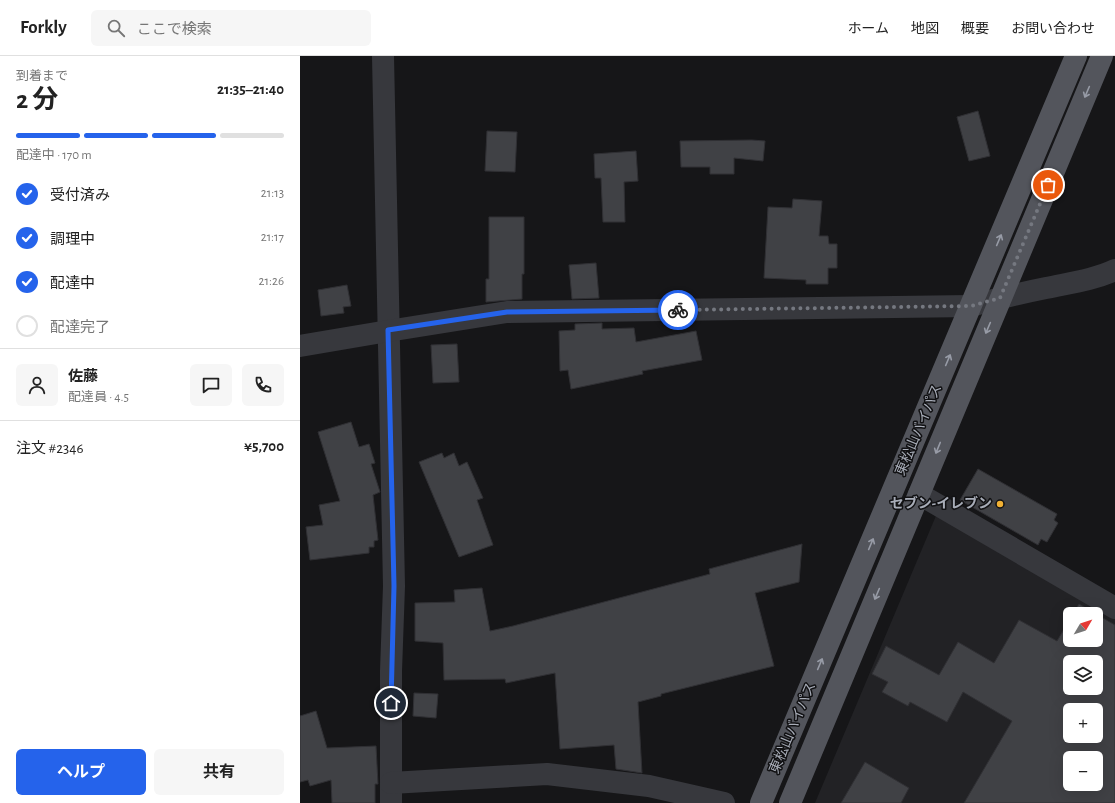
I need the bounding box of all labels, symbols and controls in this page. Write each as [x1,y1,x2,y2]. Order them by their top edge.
search box [91,10,371,46]
icon: search [105,17,127,39]
text: Forkly [20,18,67,37]
text: ここで検索 [137,22,212,37]
text: ホーム [847,22,889,36]
text: 地図 [911,22,939,36]
text: 概要 [961,22,989,36]
text: お問い合わせ [1011,22,1095,36]
text: 到着まで [16,70,68,83]
text: 21:35–21:40 [217,82,284,97]
one-way arrow [1082,86,1090,98]
text: 2 分 [16,87,58,113]
text: 配達中 · 170 m [16,149,92,162]
pin [1031,168,1065,202]
icon: bag [1037,174,1059,196]
icon: check [16,183,38,205]
text: 21:13 [261,187,284,200]
text: 受付済み [50,188,110,203]
icon: check [16,227,38,249]
text: 21:17 [261,231,284,244]
text: 調理中 [50,232,95,247]
one-way arrow [995,234,1003,246]
icon: check [16,271,38,293]
text: 21:26 [259,275,284,288]
text: 配達中 [50,276,95,291]
courier [658,290,698,330]
icon: bike [667,299,689,321]
text: 配達完了 [50,320,110,335]
one-way arrow [983,322,991,334]
one-way arrow [945,354,953,366]
button: person [16,364,58,406]
button: chat [190,364,232,406]
button: phone [242,364,284,406]
text: 佐藤 [68,369,98,384]
street label: 東松山バイパス [893,382,945,478]
text: 配達員 · 4.5 [68,391,129,404]
text: ¥5,700 [244,439,284,454]
text: 注文 #2346 [16,441,84,456]
one-way arrow [934,442,941,454]
place label: セブン-イレブン [890,495,992,511]
marker: セブン-イレブン [995,499,1005,509]
one-way arrow [867,539,875,551]
one-way arrow [873,588,881,600]
north arrow [1063,607,1103,647]
map controls [1063,607,1103,791]
button: layers [1063,655,1103,695]
one-way arrow [817,658,824,670]
street label: 東松山バイパス [767,680,819,776]
pin [374,686,408,720]
icon: home [380,692,402,714]
button: + [1063,703,1103,743]
button: ヘルプ [16,749,146,795]
button: 共有 [154,749,284,795]
button: − [1063,751,1103,791]

